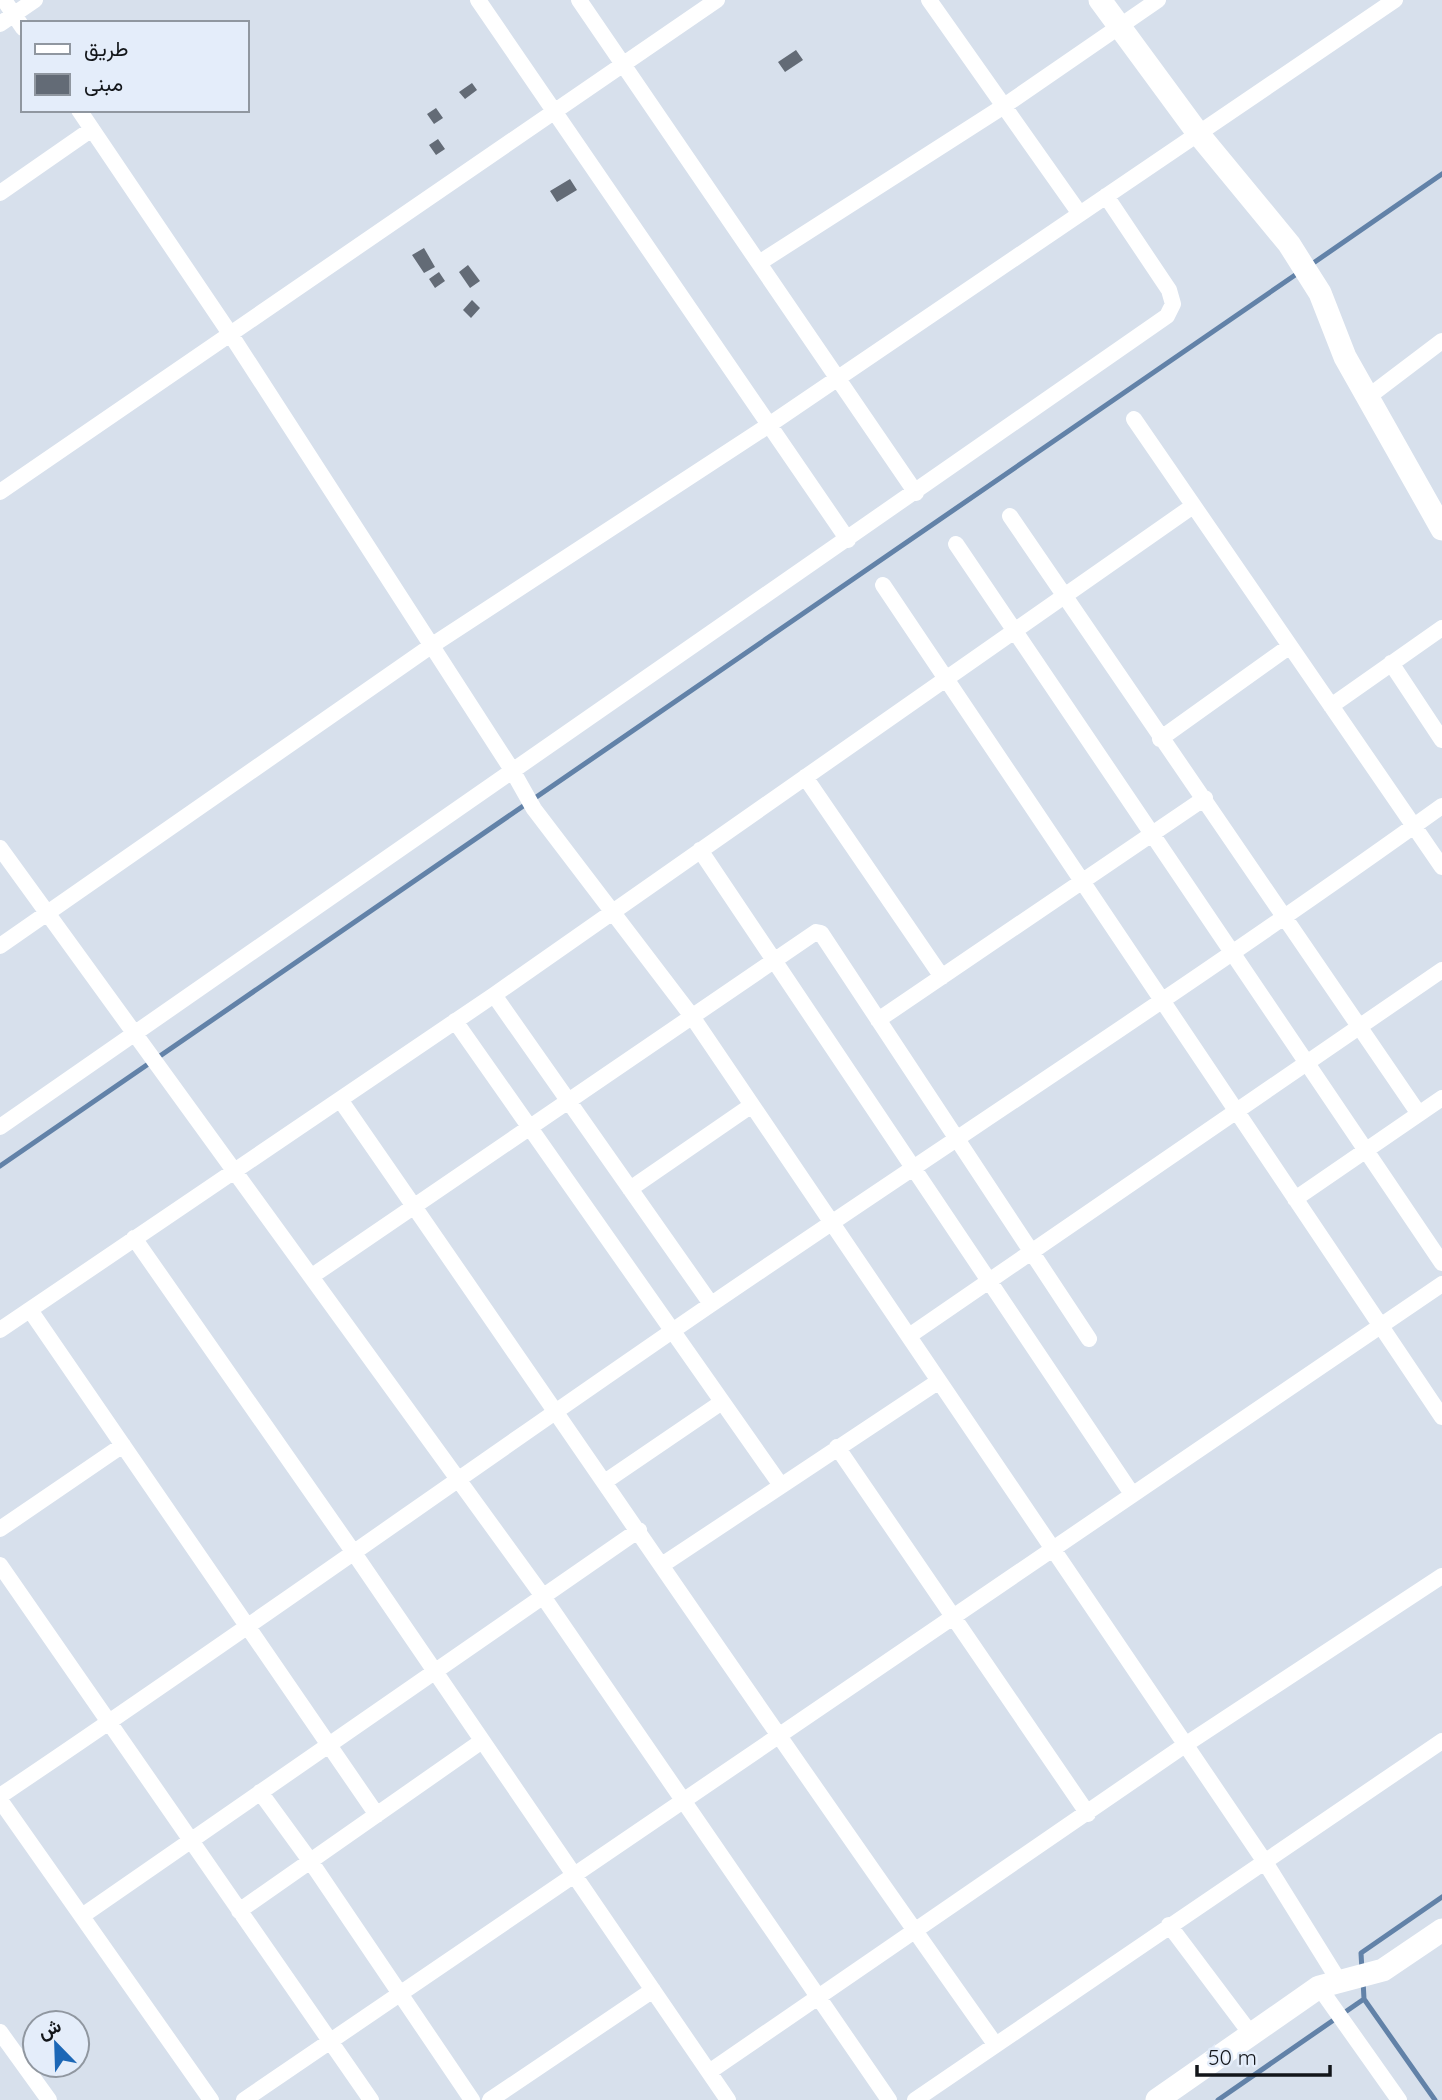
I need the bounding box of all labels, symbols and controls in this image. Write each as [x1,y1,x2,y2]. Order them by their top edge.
legend [21,21,248,112]
text: طريق [84,35,129,62]
text: مبنى [84,70,123,96]
north arrow [21,2009,91,2079]
text: ش [34,2013,65,2044]
scale bar [1197,2034,1330,2078]
text: 50 m [1208,2044,1257,2070]

